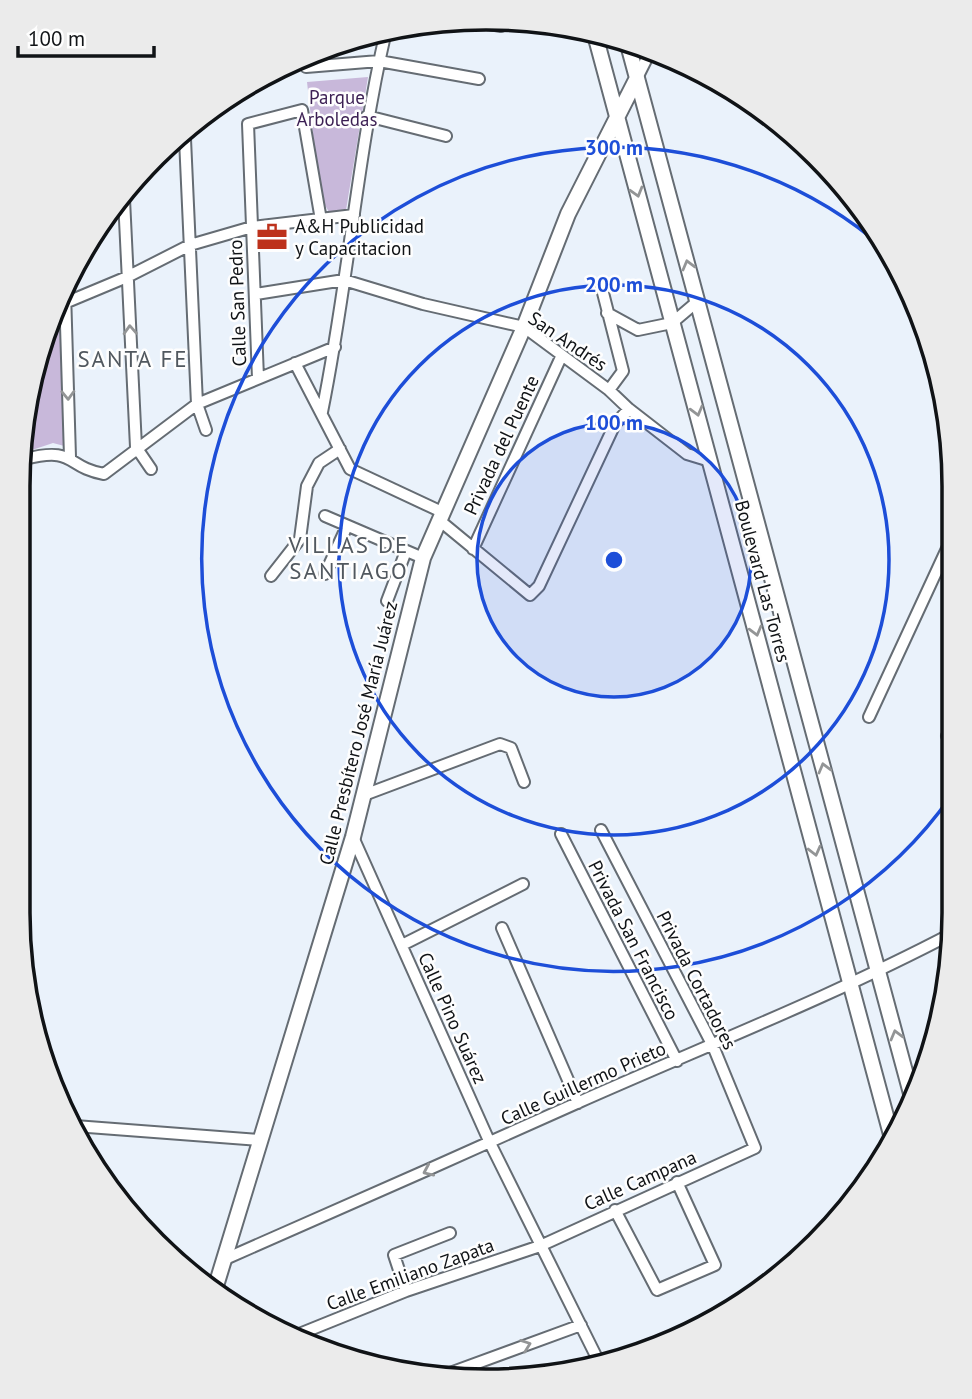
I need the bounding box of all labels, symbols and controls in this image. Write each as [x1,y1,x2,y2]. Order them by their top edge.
scale bar [18,14,154,58]
text: 100 m [28,25,85,52]
park label: Parque Arboledas [297,85,377,131]
text: 300 m [585,134,643,161]
one-way arrow [629,185,643,197]
place label: A&H Publicidad y Capacitacion [295,214,424,260]
office icon: A&H Publicidad y Capacitacion [255,220,289,254]
street label: Calle San Pedro [223,239,251,367]
one-way arrow [682,259,696,271]
text: 200 m [585,271,643,298]
street label: San Andrés [524,306,612,376]
one-way arrow [122,325,137,336]
district label: SANTA FE [77,344,189,373]
street label: Privada del Puente [458,371,544,519]
one-way arrow [61,390,76,401]
one-way arrow [689,405,703,417]
text: 100 m [585,409,643,436]
street label: Boulevard Las Torres [730,497,796,665]
district label: VILLAS DE SANTIAGO [288,530,409,585]
centre of rings [602,548,626,572]
street label: Calle Presbítero José María Juárez [314,598,402,868]
one-way arrow [748,625,762,637]
one-way arrow [818,762,833,774]
one-way arrow [806,845,821,857]
street label: Privada San Francisco [583,856,685,1024]
street label: Privada Cortadores [652,907,742,1053]
street label: Calle Pino Suárez [413,949,493,1087]
one-way arrow [890,1029,904,1041]
street label: Calle Guillermo Prieto [497,1036,669,1130]
street label: Calle Campana [580,1144,700,1216]
one-way arrow [422,1163,435,1177]
street label: Calle Emiliano Zapata [323,1233,497,1315]
one-way arrow [519,1339,531,1353]

